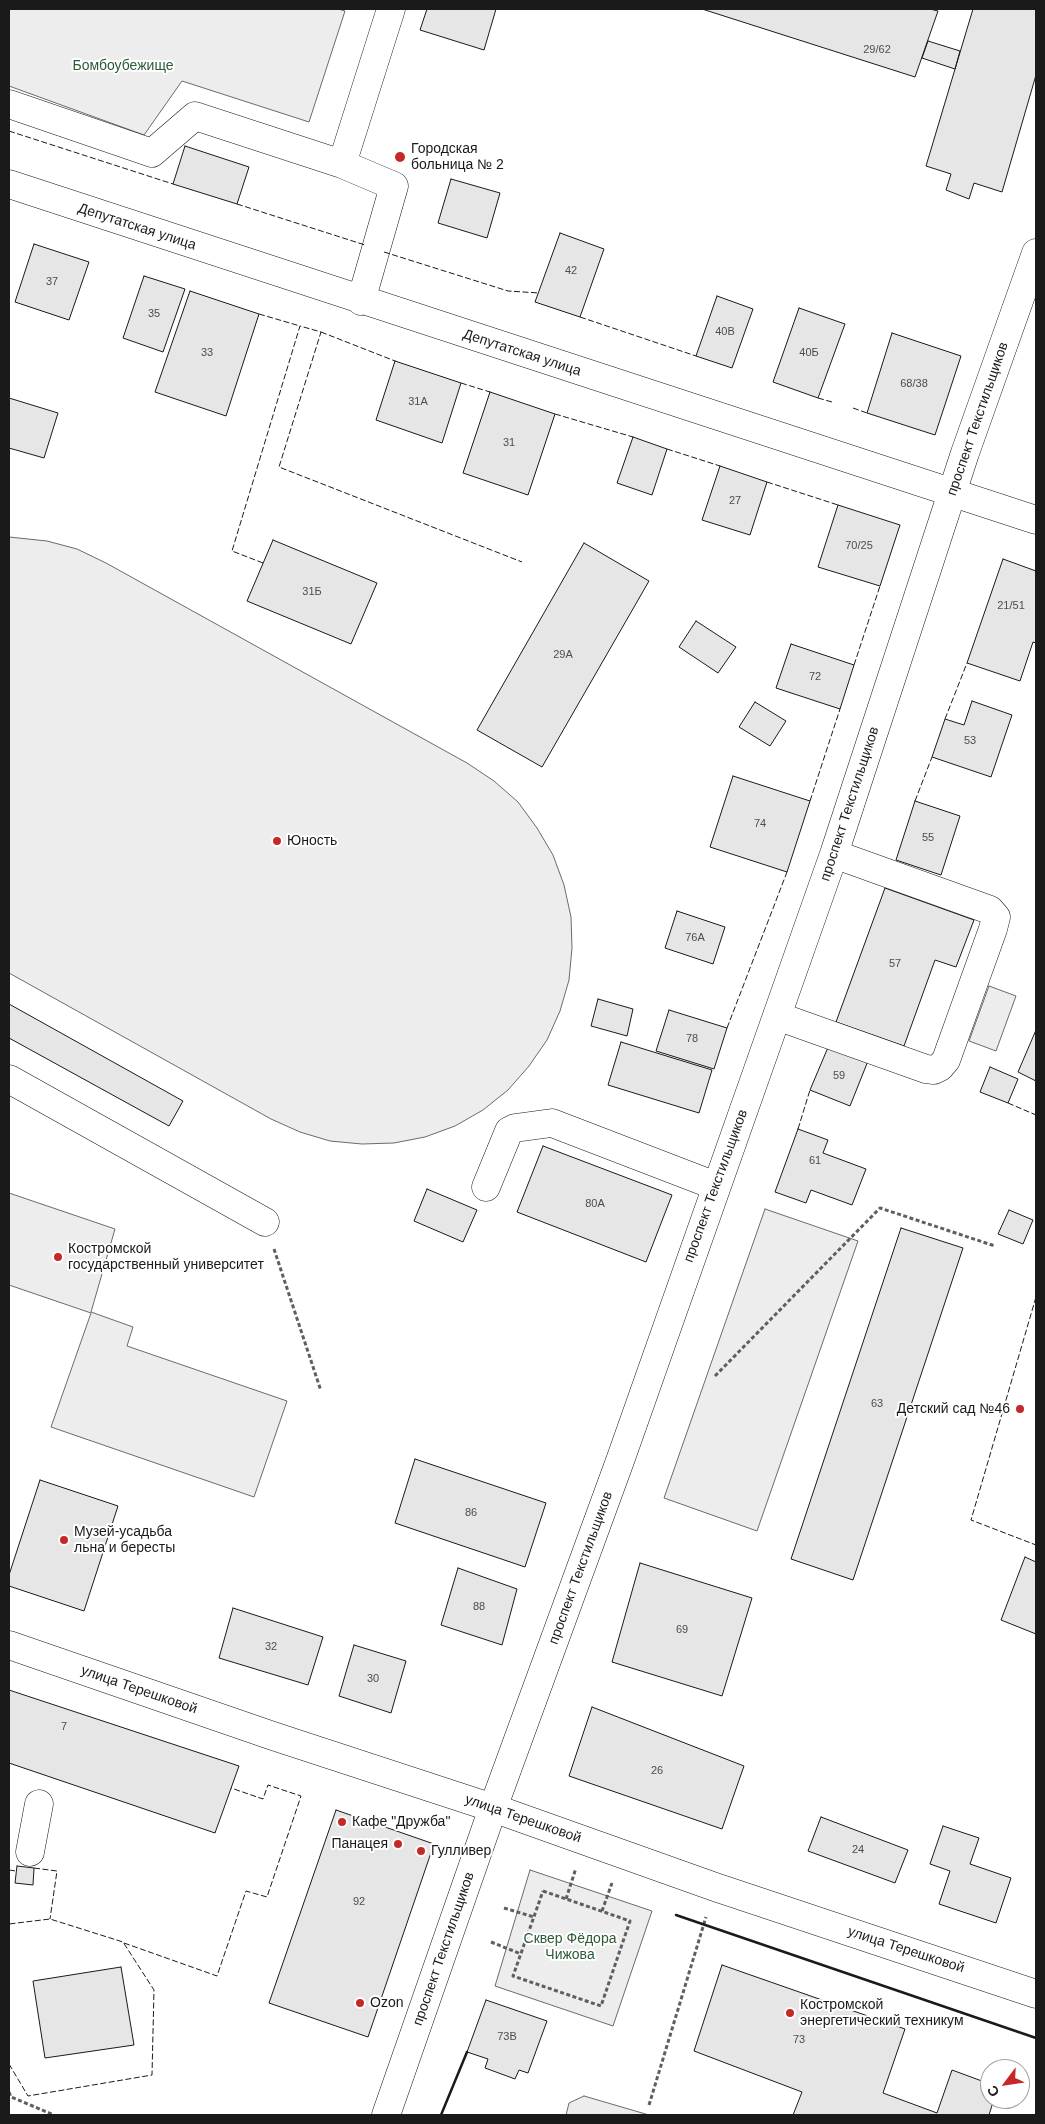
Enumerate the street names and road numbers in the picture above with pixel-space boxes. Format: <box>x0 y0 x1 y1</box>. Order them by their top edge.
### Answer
street label: Депутатская улица <box>76 200 198 254</box>
street label: Депутатская улица <box>461 326 583 380</box>
street label: проспект Текстильщиков <box>944 340 1012 498</box>
street label: проспект Текстильщиков <box>817 725 883 883</box>
street label: проспект Текстильщиков <box>680 1107 752 1265</box>
street label: проспект Текстильщиков <box>545 1489 617 1647</box>
street label: улица Терешковой <box>79 1662 199 1718</box>
street label: улица Терешковой <box>463 1791 583 1847</box>
street label: проспект Текстильщиков <box>410 1870 478 2028</box>
street label: улица Терешковой <box>846 1923 966 1977</box>

